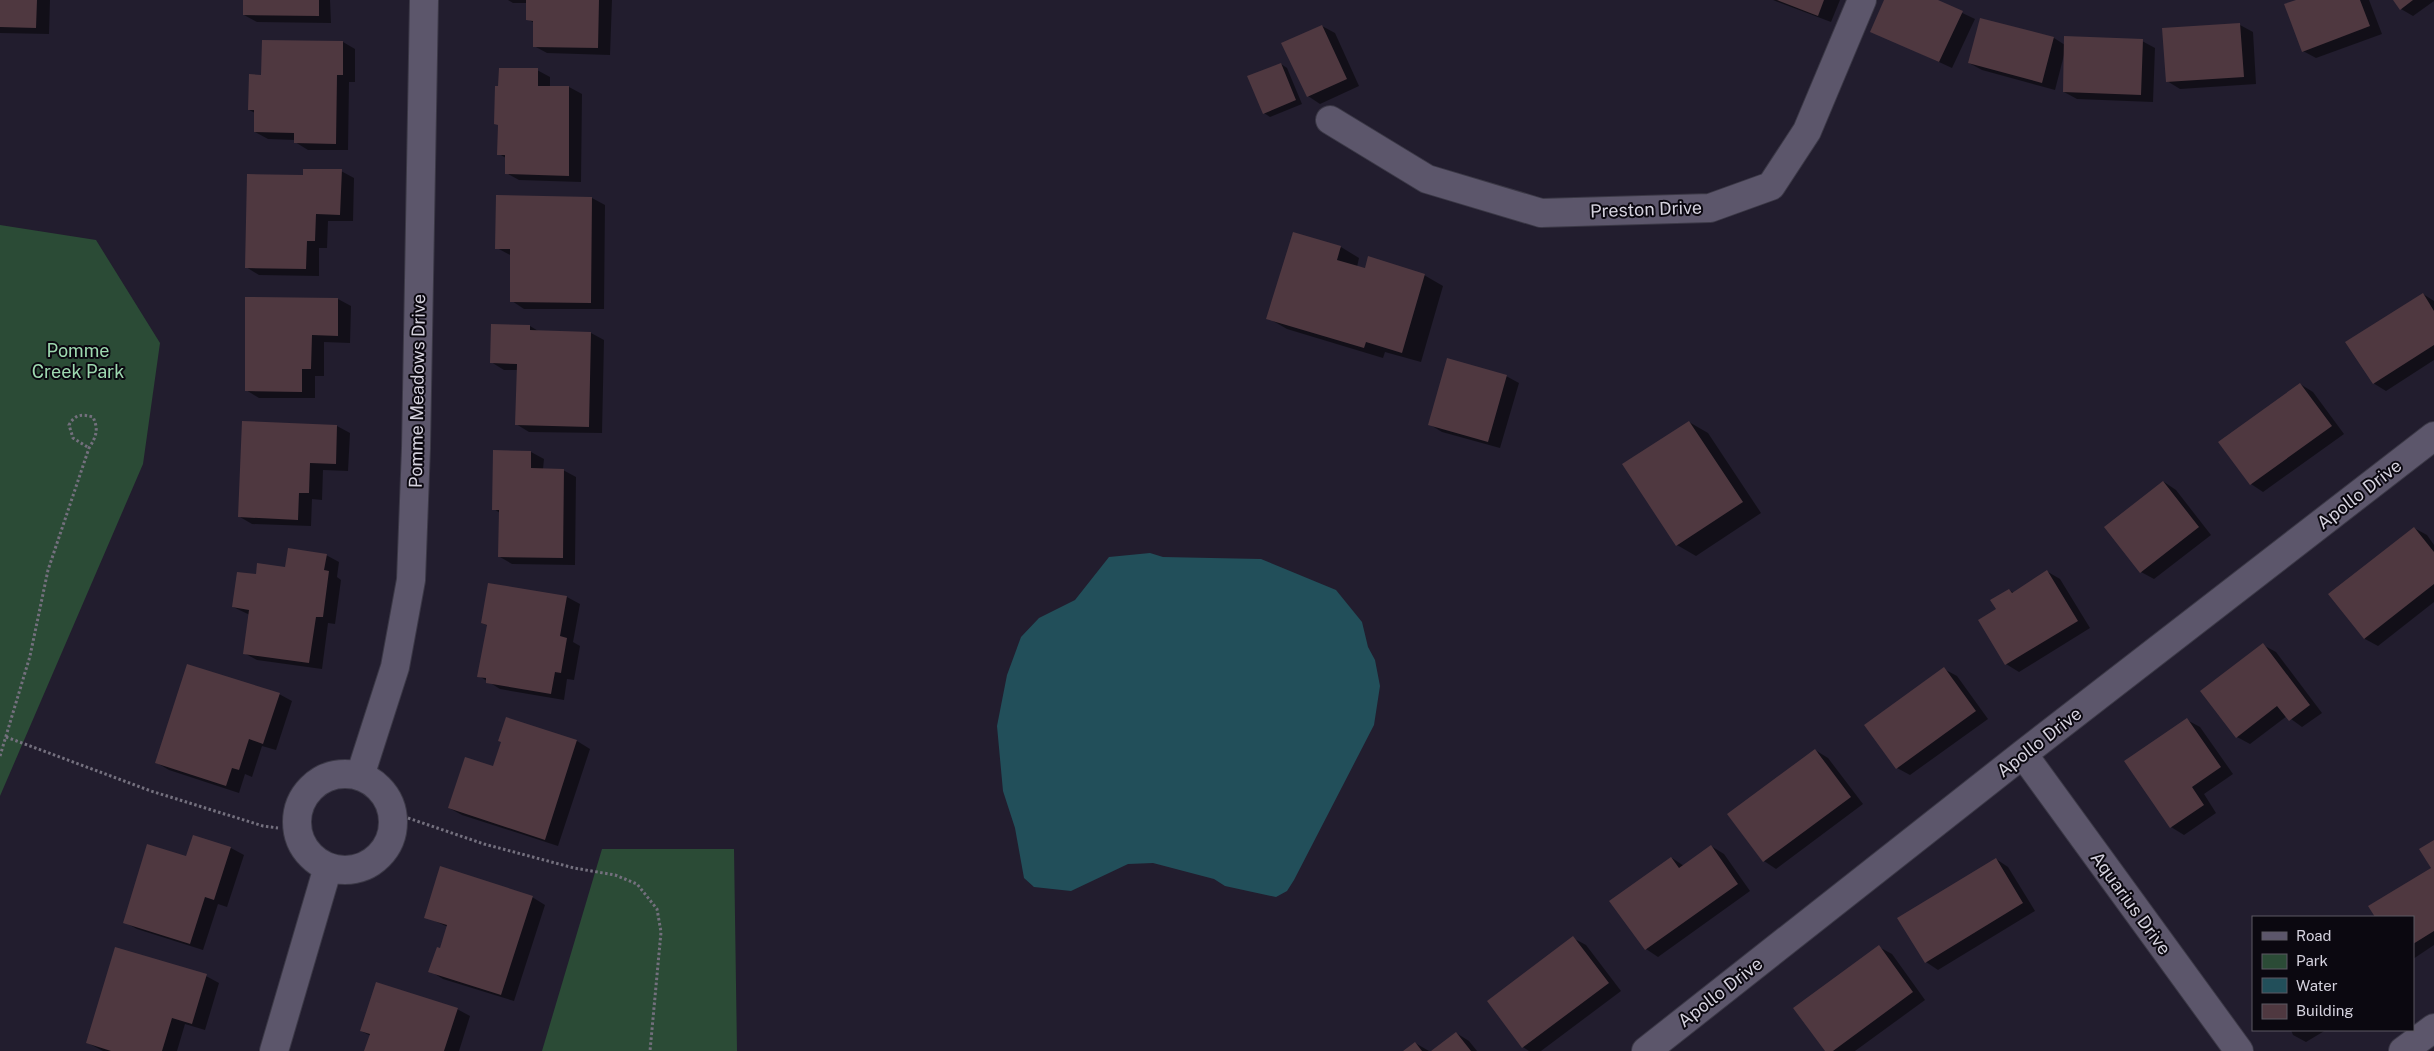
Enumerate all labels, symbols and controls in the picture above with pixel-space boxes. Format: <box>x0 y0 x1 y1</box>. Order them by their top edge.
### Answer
street label: Preston Drive <box>1590 197 1702 221</box>
street label: Pomme Meadows Drive <box>405 294 429 488</box>
park label: Pomme Creek Park <box>32 340 124 382</box>
street label: Apollo Drive <box>2313 455 2405 533</box>
street label: Apollo Drive <box>1993 703 2085 781</box>
street label: Aquarius Drive <box>2087 847 2175 959</box>
legend <box>2252 916 2414 1031</box>
text: Road <box>2296 927 2332 944</box>
text: Park <box>2296 952 2328 969</box>
street label: Apollo Drive <box>1674 953 1766 1031</box>
text: Water <box>2296 977 2338 994</box>
text: Building <box>2296 1002 2354 1019</box>

